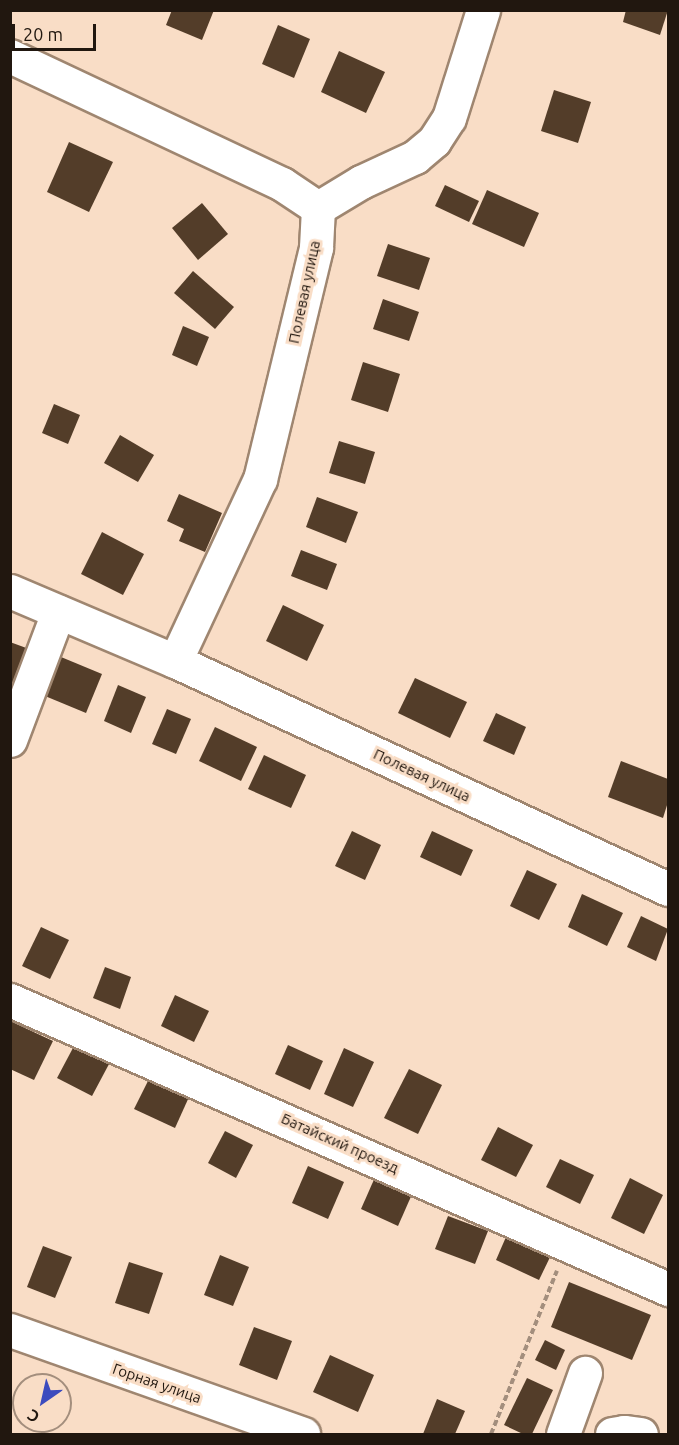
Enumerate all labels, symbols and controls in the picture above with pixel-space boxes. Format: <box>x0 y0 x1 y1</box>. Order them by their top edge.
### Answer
scale bar <box>15 12 99 50</box>
text: 20 m <box>23 24 63 44</box>
street label: Полевая улица <box>284 239 324 345</box>
street label: Полевая улица <box>371 745 473 805</box>
street label: Батайский проезд <box>279 1109 401 1177</box>
street label: Горная улица <box>110 1359 204 1407</box>
north arrow <box>12 1373 72 1433</box>
text: С <box>24 1406 42 1427</box>

